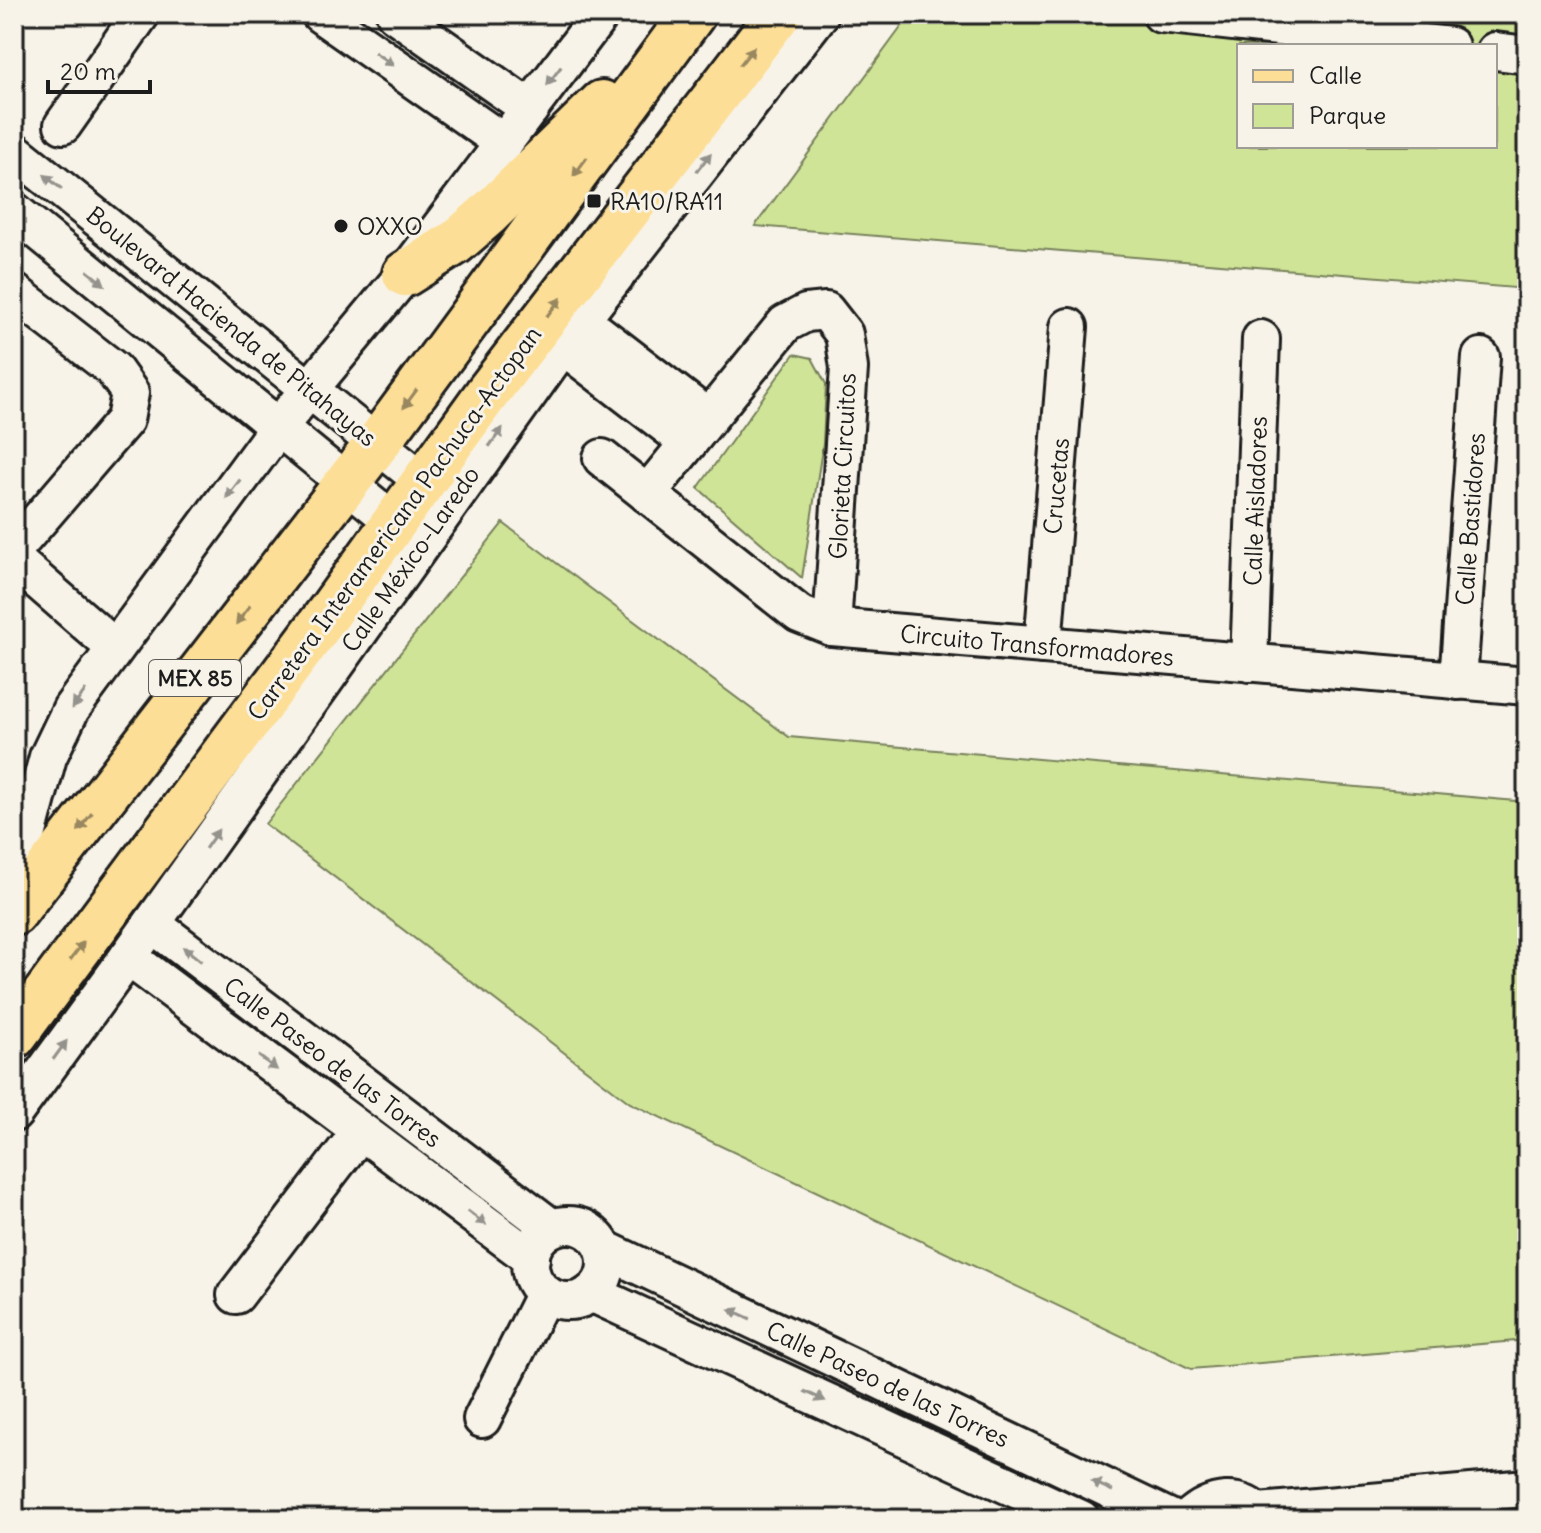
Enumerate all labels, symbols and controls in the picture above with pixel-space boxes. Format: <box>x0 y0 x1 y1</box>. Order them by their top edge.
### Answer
scale bar <box>48 44 150 94</box>
legend <box>1237 44 1497 148</box>
one-way arrow <box>738 46 754 66</box>
one-way arrow <box>373 51 394 66</box>
text: 20 m <box>60 56 116 86</box>
text: Calle <box>1309 60 1362 90</box>
one-way arrow <box>547 66 563 86</box>
text: Parque <box>1309 100 1386 130</box>
one-way arrow <box>695 152 711 172</box>
one-way arrow <box>572 156 588 178</box>
one-way arrow <box>43 174 63 191</box>
place label: RA10/RA11 <box>610 186 723 216</box>
marker: RA10/RA11 <box>585 192 603 210</box>
street label: Boulevard Hacienda de Pitahayas <box>81 200 383 452</box>
place label: OXXO <box>357 211 423 241</box>
marker: OXXO <box>332 217 350 235</box>
one-way arrow <box>86 269 106 286</box>
one-way arrow <box>546 297 562 317</box>
street label: Carretera Interamericana Pachuca-Actopan <box>241 320 547 726</box>
street label: Glorieta Circuitos <box>822 372 862 560</box>
one-way arrow <box>402 389 418 410</box>
street label: Calle Aisladores <box>1237 416 1273 586</box>
one-way arrow <box>488 426 504 447</box>
street label: Calle Bastidores <box>1449 432 1491 606</box>
street label: Crucetas <box>1037 436 1075 536</box>
street label: Calle México-Laredo <box>335 460 485 658</box>
one-way arrow <box>225 479 241 499</box>
one-way arrow <box>236 605 252 625</box>
street label: Circuito Transformadores <box>899 618 1175 672</box>
road number: MEX 85 <box>149 660 241 696</box>
one-way arrow <box>72 688 87 709</box>
one-way arrow <box>77 812 93 832</box>
one-way arrow <box>204 828 220 850</box>
one-way arrow <box>69 941 85 962</box>
one-way arrow <box>182 947 202 963</box>
street label: Calle Paseo de las Torres <box>218 970 448 1154</box>
one-way arrow <box>52 1039 68 1061</box>
one-way arrow <box>258 1055 279 1071</box>
one-way arrow <box>467 1210 487 1226</box>
one-way arrow <box>729 1307 752 1321</box>
street label: Calle Paseo de las Torres <box>762 1314 1014 1454</box>
one-way arrow <box>803 1389 826 1403</box>
one-way arrow <box>1090 1479 1113 1493</box>

